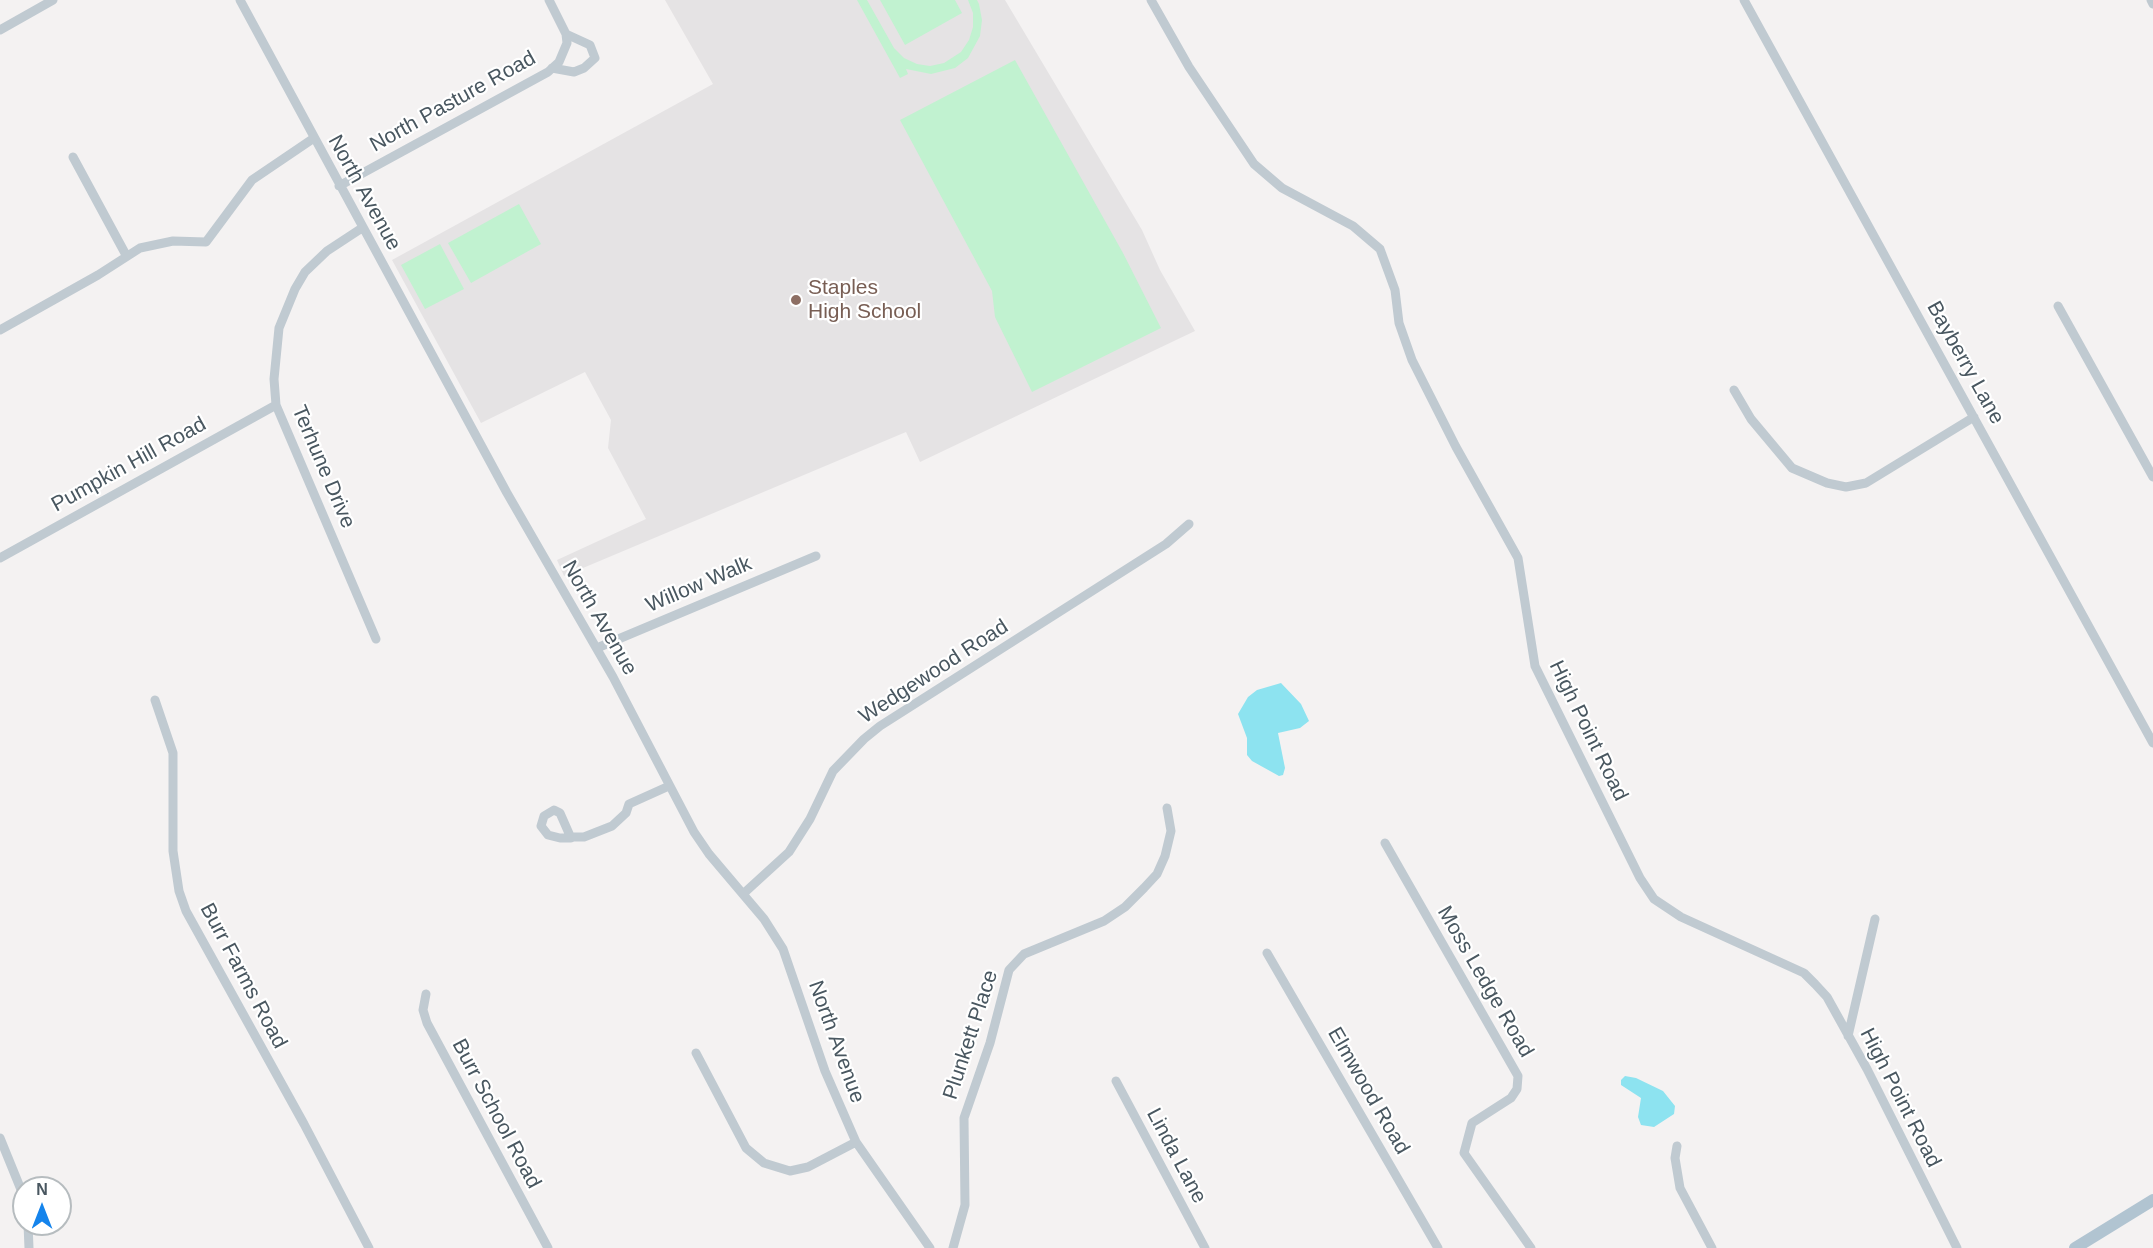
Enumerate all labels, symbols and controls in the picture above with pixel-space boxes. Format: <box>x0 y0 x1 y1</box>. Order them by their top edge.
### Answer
street label: North Pasture Road <box>366 46 540 158</box>
street label: North Avenue <box>322 131 406 255</box>
place label: Staples High School <box>808 275 921 325</box>
marker: Staples High School <box>789 293 803 307</box>
street label: Bayberry Lane <box>1921 297 2009 429</box>
street label: Terhune Drive <box>286 402 360 532</box>
street label: Pumpkin Hill Road <box>47 412 211 518</box>
street label: Willow Walk <box>642 551 756 619</box>
street label: North Avenue <box>556 556 642 680</box>
street label: Wedgewood Road <box>855 614 1013 730</box>
street label: High Point Road <box>1543 657 1633 805</box>
street label: Burr Farms Road <box>194 899 292 1053</box>
street label: Moss Ledge Road <box>1431 902 1539 1062</box>
street label: Plunkett Place <box>938 967 1004 1103</box>
street label: North Avenue <box>802 978 870 1106</box>
street label: Elmwood Road <box>1321 1023 1415 1159</box>
street label: High Point Road <box>1854 1024 1946 1172</box>
street label: Burr School Road <box>446 1035 546 1193</box>
street label: Linda Lane <box>1140 1104 1212 1208</box>
north arrow <box>12 1176 72 1236</box>
text: N <box>36 1181 48 1198</box>

